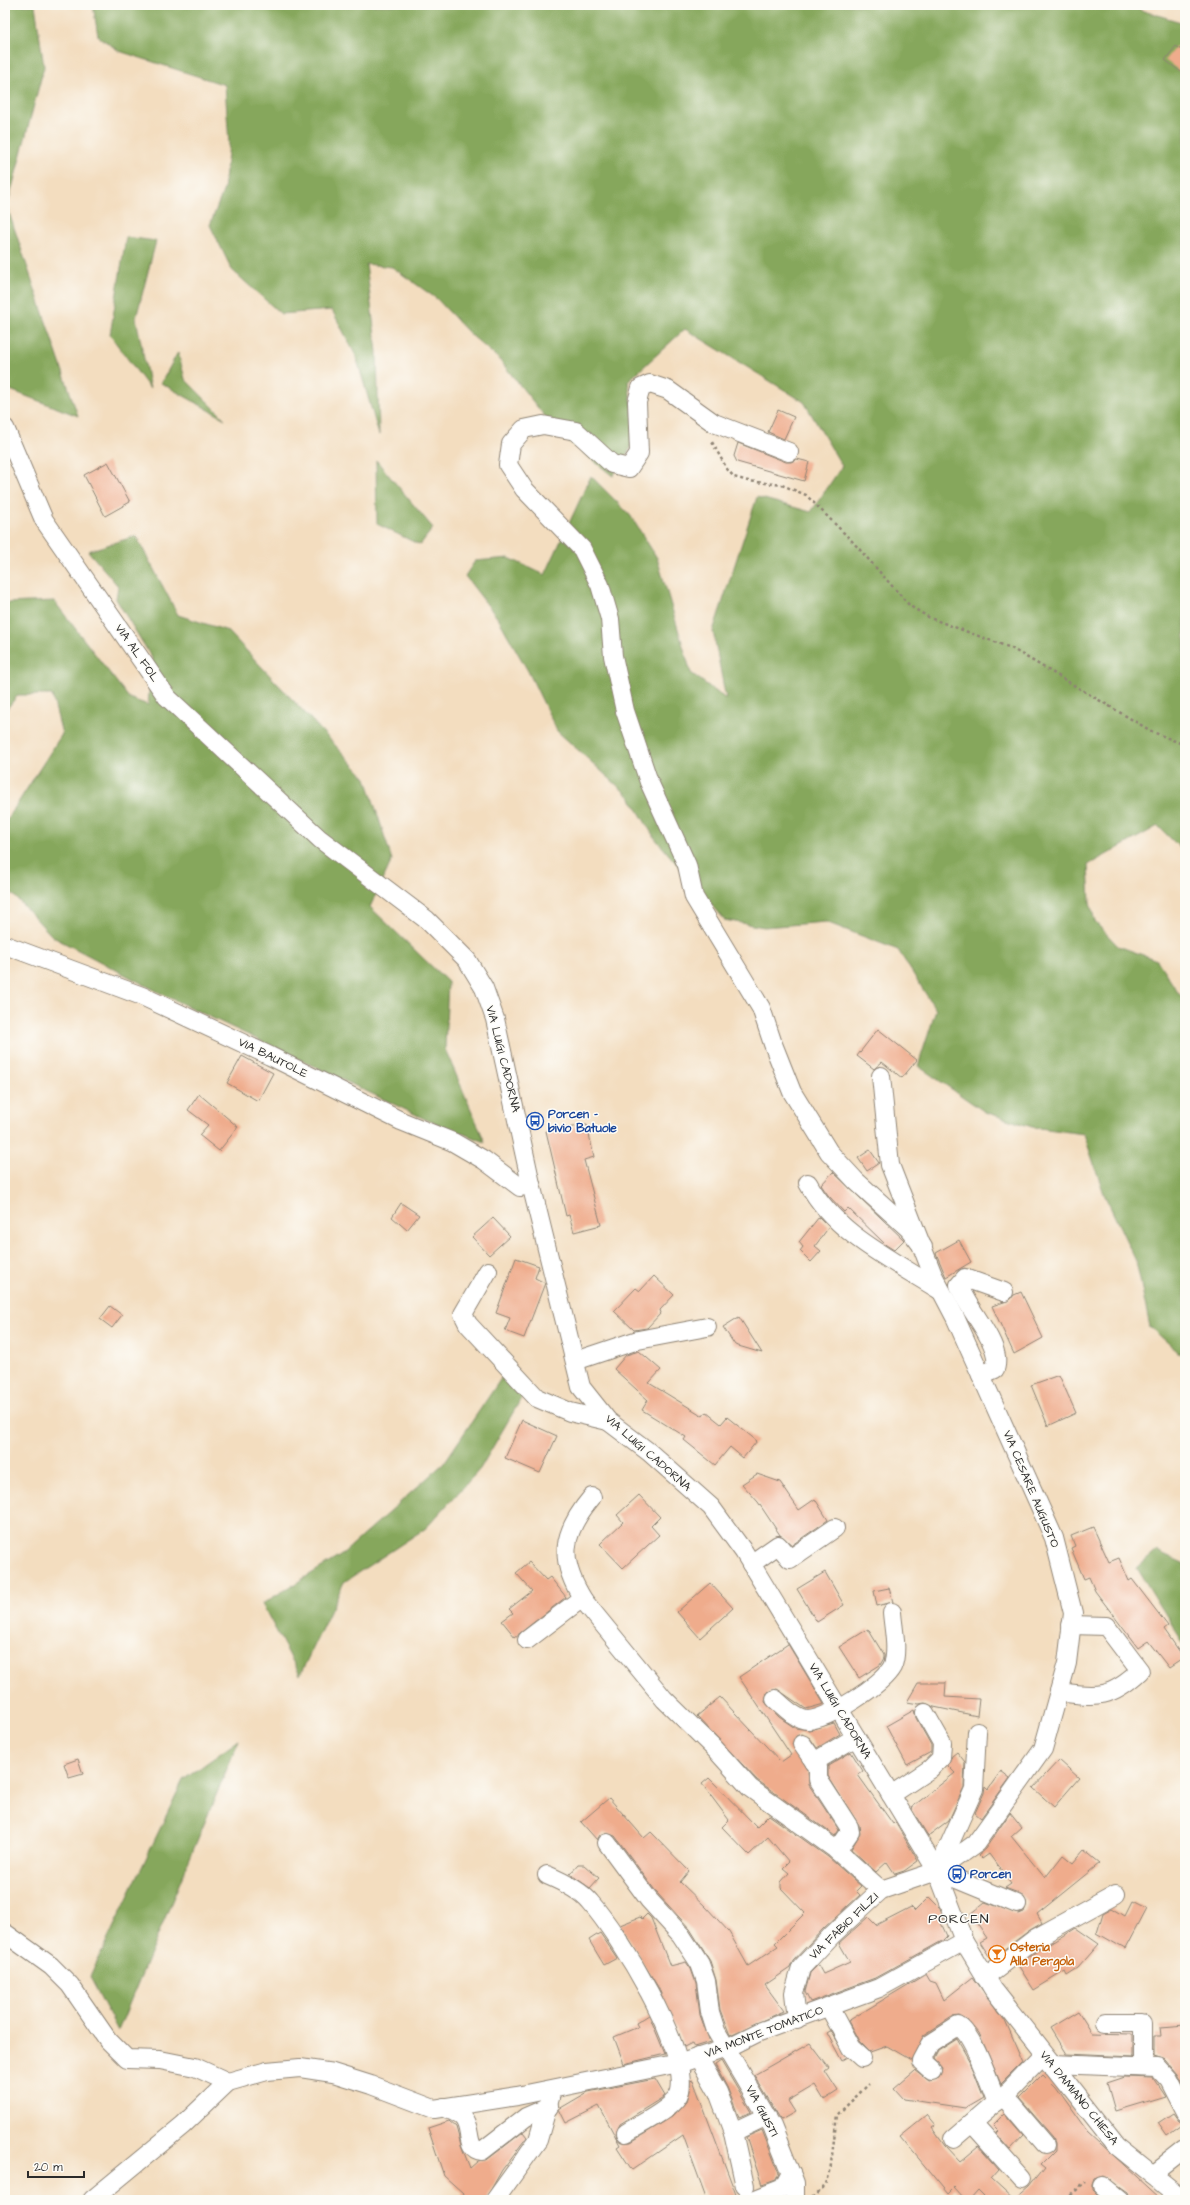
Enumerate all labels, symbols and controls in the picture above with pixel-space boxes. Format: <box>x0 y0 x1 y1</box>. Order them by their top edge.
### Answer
street label: VIA AL FOL <box>111 621 164 686</box>
street label: VIA LUIGI CADORNA <box>482 1004 525 1114</box>
street label: VIA BAUTOLE <box>235 1034 311 1082</box>
place label: Porcen - bivio Batuole <box>548 1106 617 1137</box>
bus stop icon: Porcen - bivio Batuole <box>525 1111 545 1131</box>
street label: VIA LUIGI CADORNA <box>601 1411 695 1496</box>
street label: VIA CESARE AUGUSTO <box>999 1428 1063 1550</box>
street label: VIA LUIGI CADORNA <box>805 1660 876 1763</box>
bus stop icon: Porcen <box>947 1864 967 1884</box>
place label: Porcen <box>970 1866 1011 1883</box>
street label: VIA FABIO FILZI <box>805 1888 883 1964</box>
district label: PORCEN <box>928 1909 990 1929</box>
place label: Osteria Alla Pergola <box>1010 1939 1075 1972</box>
bar icon: Osteria Alla Pergola <box>987 1944 1007 1964</box>
street label: VIA MONTE TOMATICO <box>702 2002 826 2062</box>
street label: VIA DAMIANO CHIESA <box>1036 2047 1123 2149</box>
street label: VIA GIUSTI <box>741 2082 783 2140</box>
scale bar <box>28 2153 84 2179</box>
text: 20 m <box>34 2159 63 2176</box>

